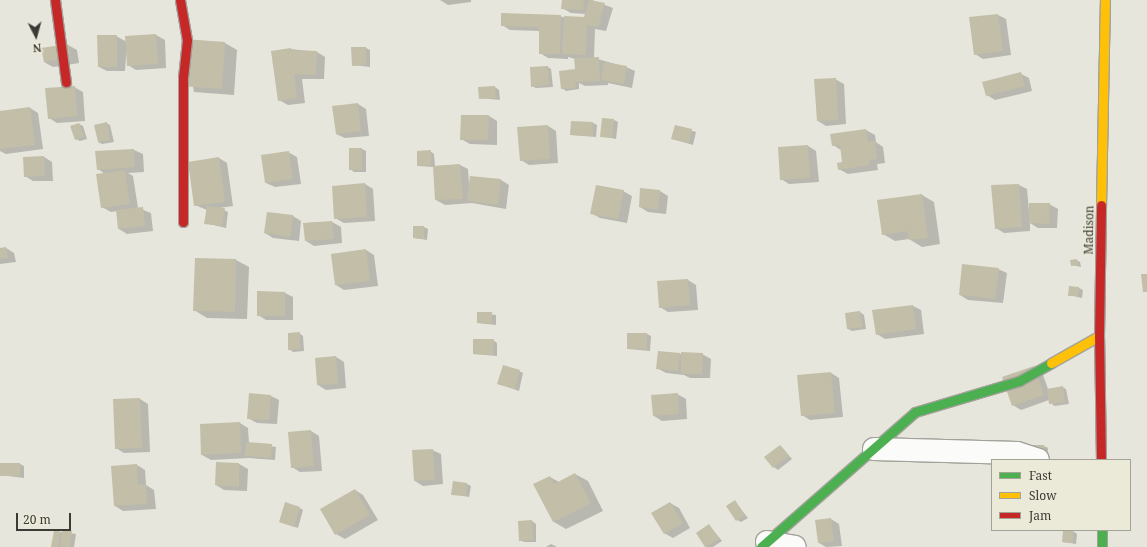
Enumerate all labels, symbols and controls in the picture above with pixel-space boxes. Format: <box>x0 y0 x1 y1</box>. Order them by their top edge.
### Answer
north arrow <box>16 16 56 56</box>
text: N <box>32 41 42 56</box>
street label: Madison <box>1081 205 1097 255</box>
legend <box>991 459 1131 531</box>
text: Fast <box>1029 467 1052 484</box>
text: Slow <box>1029 487 1057 504</box>
scale bar <box>18 505 73 531</box>
text: Jam <box>1029 507 1051 524</box>
text: 20 m <box>23 511 51 528</box>

